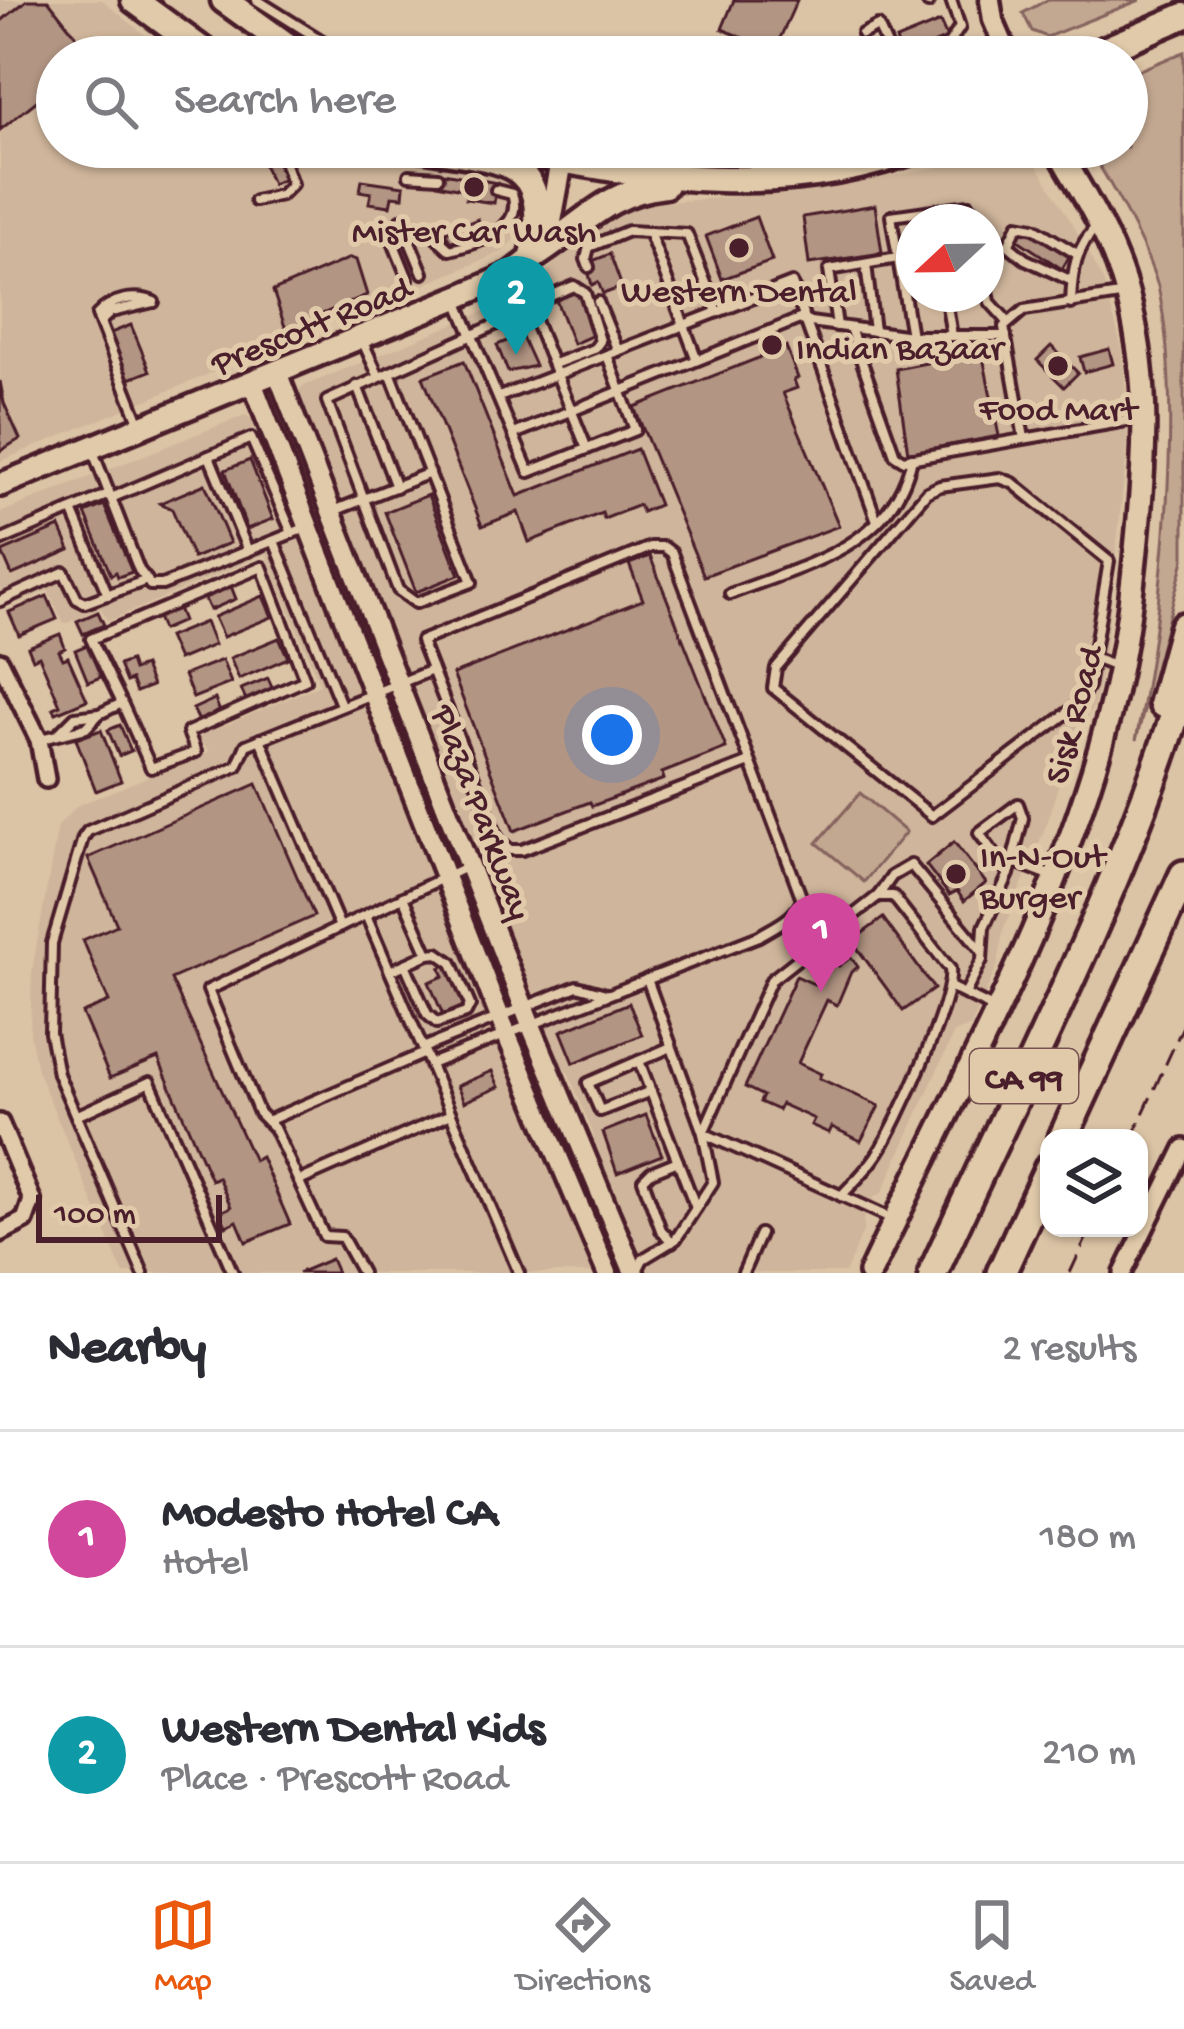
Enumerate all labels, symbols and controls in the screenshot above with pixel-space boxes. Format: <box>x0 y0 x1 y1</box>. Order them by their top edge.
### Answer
search box <box>36 36 1148 168</box>
icon: search <box>78 69 144 135</box>
text: Search here <box>174 76 396 129</box>
marker: Mister Car Wash <box>461 174 487 200</box>
north arrow <box>896 204 1004 312</box>
place label: Mister Car Wash <box>352 213 596 256</box>
marker: Western Dental <box>726 235 752 261</box>
pin: 2 <box>477 256 555 355</box>
street label: Prescott Road <box>205 268 421 389</box>
place label: Western Dental <box>621 273 857 316</box>
place label: Indian Bazaar <box>796 330 1007 373</box>
marker: Indian Bazaar <box>759 332 785 358</box>
marker: Food Mart <box>1045 353 1071 379</box>
place label: Food Mart <box>978 391 1140 434</box>
street label: Sisk Road <box>1038 639 1117 789</box>
street label: Plaza Parkway <box>418 699 540 927</box>
your location <box>582 705 642 765</box>
place label: In-N-Out Burger <box>979 838 1108 922</box>
marker: In-N-Out Burger <box>943 861 969 887</box>
pin: 1 <box>782 893 860 992</box>
road number: CA 99 <box>970 1049 1078 1103</box>
map controls <box>1040 1129 1148 1237</box>
button: layers <box>1040 1129 1148 1237</box>
scale bar <box>36 1189 222 1242</box>
text: 100 m <box>54 1197 136 1235</box>
text: Nearby <box>48 1321 206 1381</box>
text: 2 results <box>1002 1328 1136 1374</box>
text: Modesto Hotel CA <box>162 1489 497 1542</box>
text: 1 <box>79 1516 95 1562</box>
text: 180 m <box>1040 1516 1136 1562</box>
text: Hotel <box>162 1542 249 1588</box>
text: Western Dental Kids <box>162 1705 545 1758</box>
text: 2 <box>77 1732 97 1778</box>
text: 210 m <box>1042 1732 1136 1778</box>
text: Place · Prescott Road <box>162 1758 507 1804</box>
tab: Map <box>150 1892 216 2002</box>
tab: Directions <box>516 1892 650 2002</box>
tab: Saved <box>950 1892 1034 2002</box>

